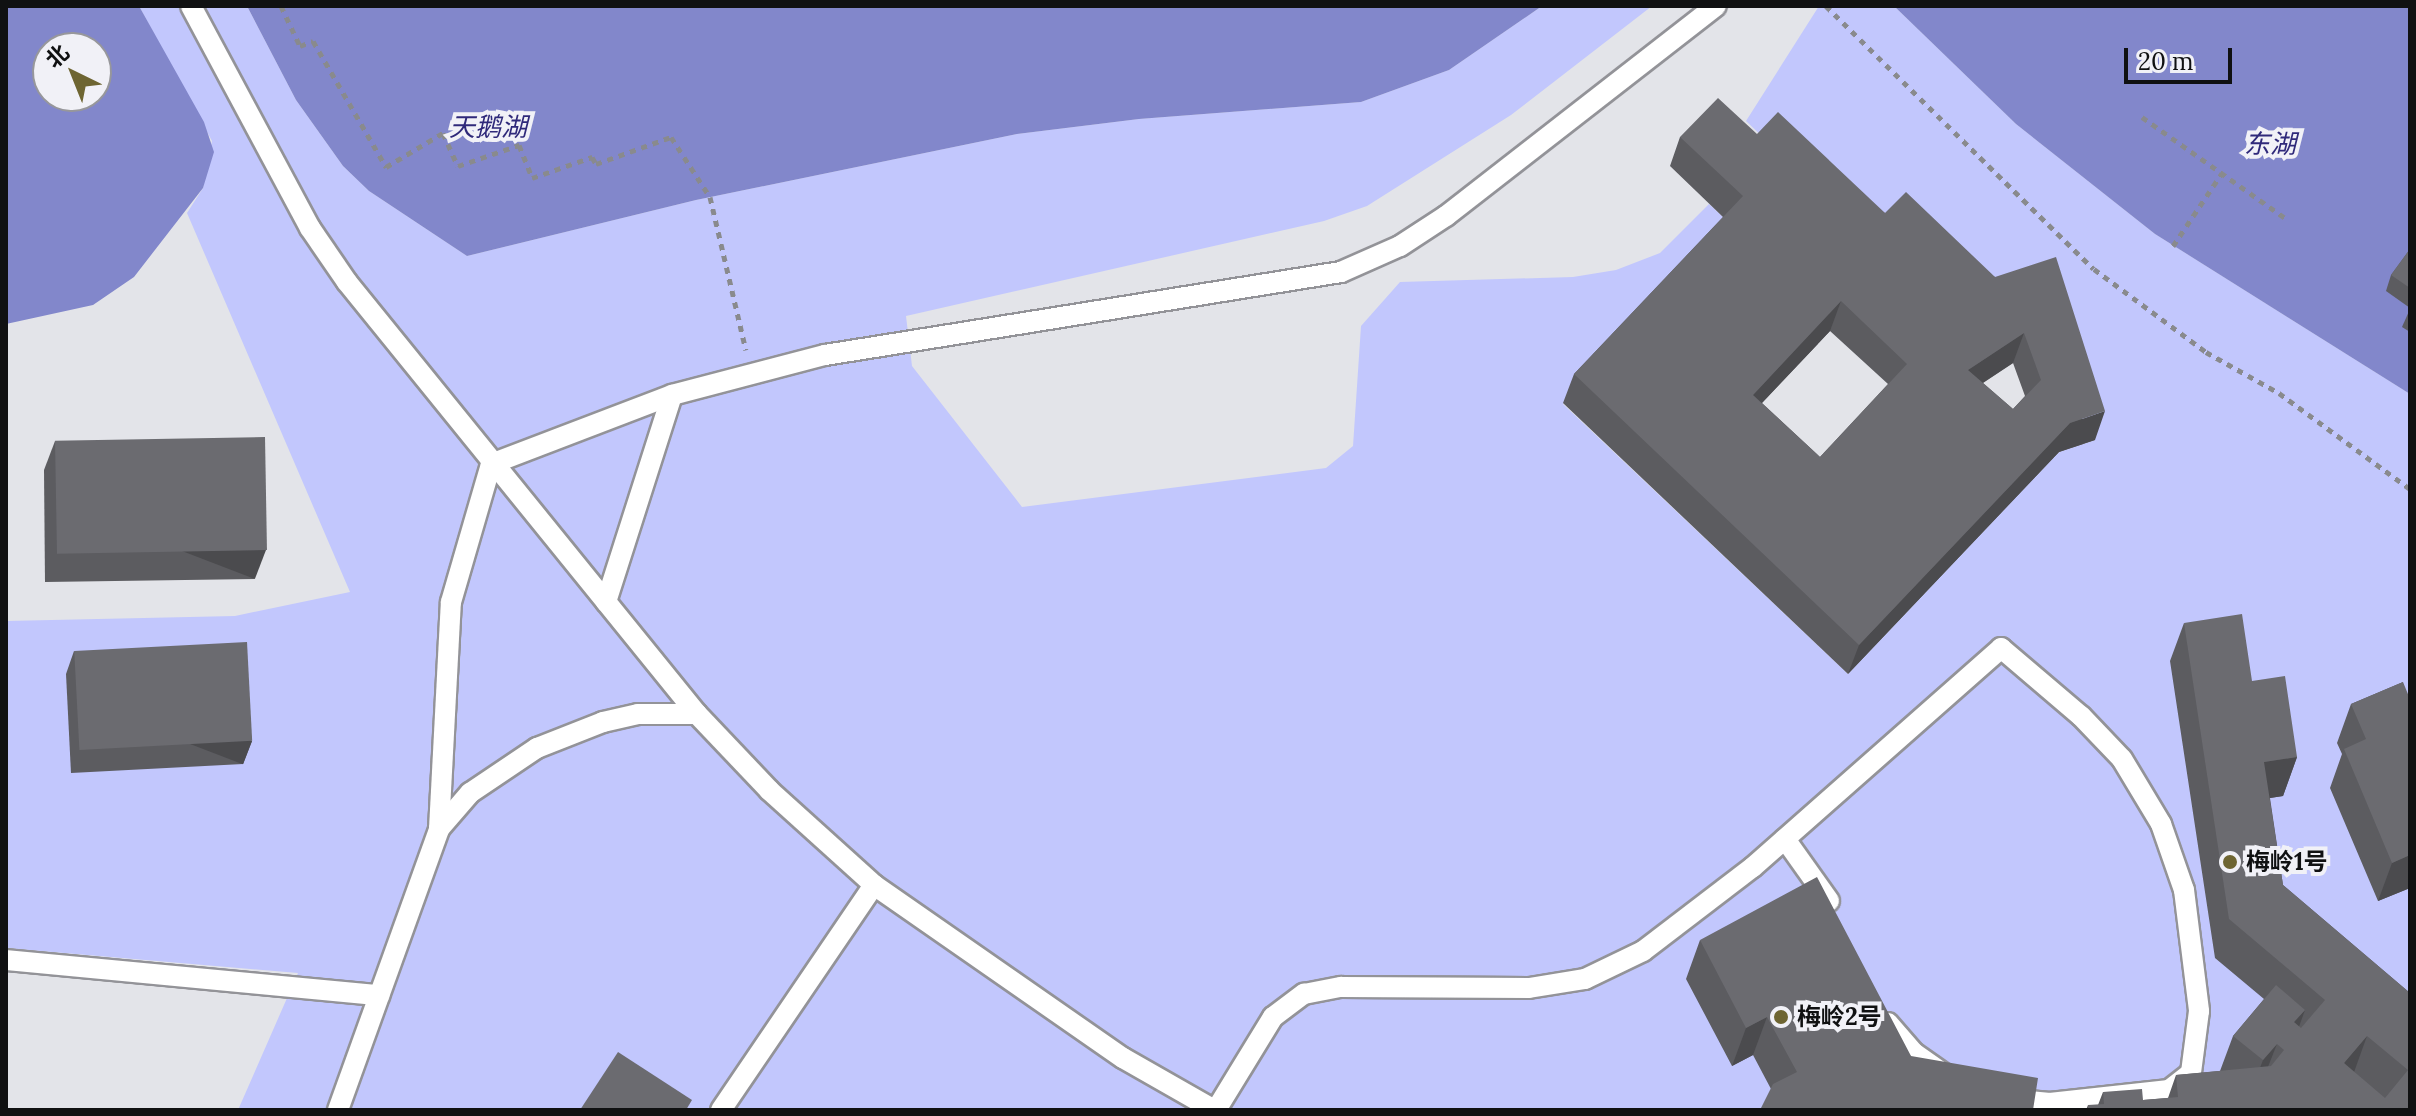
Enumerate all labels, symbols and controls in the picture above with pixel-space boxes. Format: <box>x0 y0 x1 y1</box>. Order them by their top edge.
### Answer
north arrow <box>32 32 112 112</box>
scale bar <box>2128 32 2236 82</box>
text: 北 <box>39 38 75 74</box>
text: 20 m <box>2138 46 2194 77</box>
water label: 天鹅湖 <box>449 111 527 143</box>
water label: 东湖 <box>2244 128 2296 160</box>
place label: 梅岭1号 <box>2246 848 2328 876</box>
marker: 梅岭1号 <box>2221 853 2239 871</box>
place label: 梅岭2号 <box>1797 1003 1882 1031</box>
marker: 梅岭2号 <box>1772 1008 1790 1026</box>

